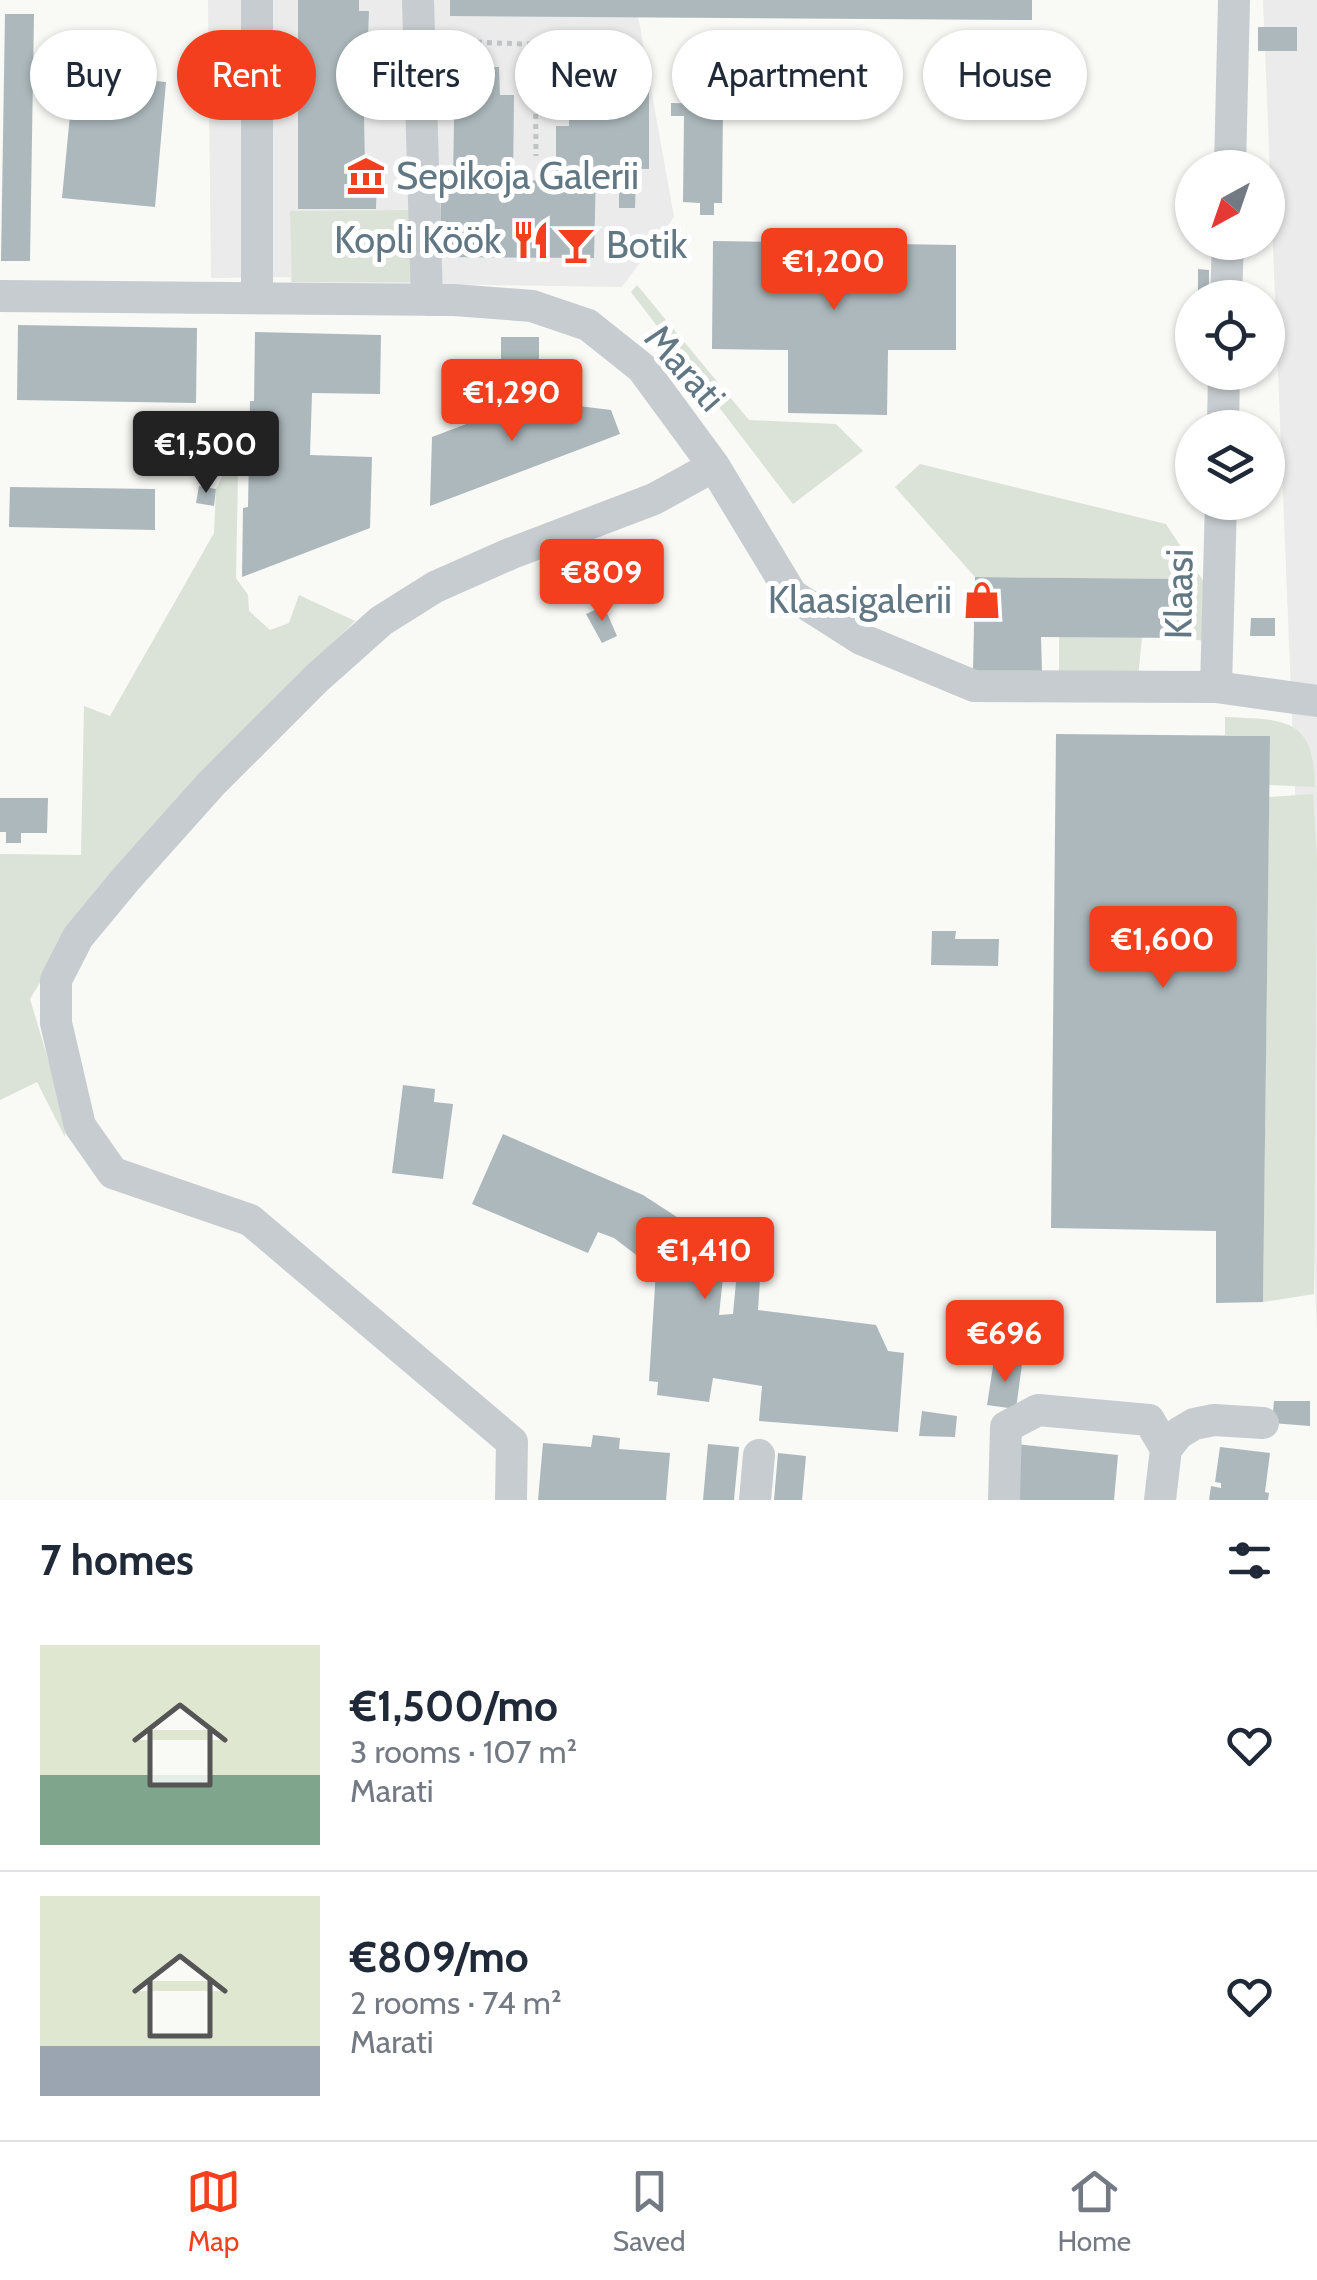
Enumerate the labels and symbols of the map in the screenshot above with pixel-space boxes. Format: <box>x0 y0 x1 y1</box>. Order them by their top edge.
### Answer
north arrow <box>1175 150 1285 260</box>
place label: Sepikoja Galerii <box>396 152 639 199</box>
museum icon: Sepikoja Galerii <box>345 155 387 197</box>
place label: Kopli Köök <box>334 216 501 263</box>
restaurant icon: Kopli Köök <box>510 219 552 261</box>
place label: Botik <box>606 221 687 268</box>
bar icon: Botik <box>555 224 597 266</box>
pin: €1,200 <box>753 228 915 313</box>
street label: Marati <box>635 315 736 421</box>
pin: €1,290 <box>431 359 593 444</box>
pin: €1,500 <box>125 411 287 496</box>
pin: €809 <box>543 539 661 624</box>
street label: Klaasi <box>1154 548 1203 640</box>
place label: Klaasigalerii <box>768 576 952 623</box>
shop icon: Klaasigalerii <box>961 579 1003 621</box>
pin: €1,600 <box>1082 906 1244 991</box>
pin: €1,410 <box>624 1217 786 1302</box>
pin: €696 <box>946 1300 1064 1385</box>

